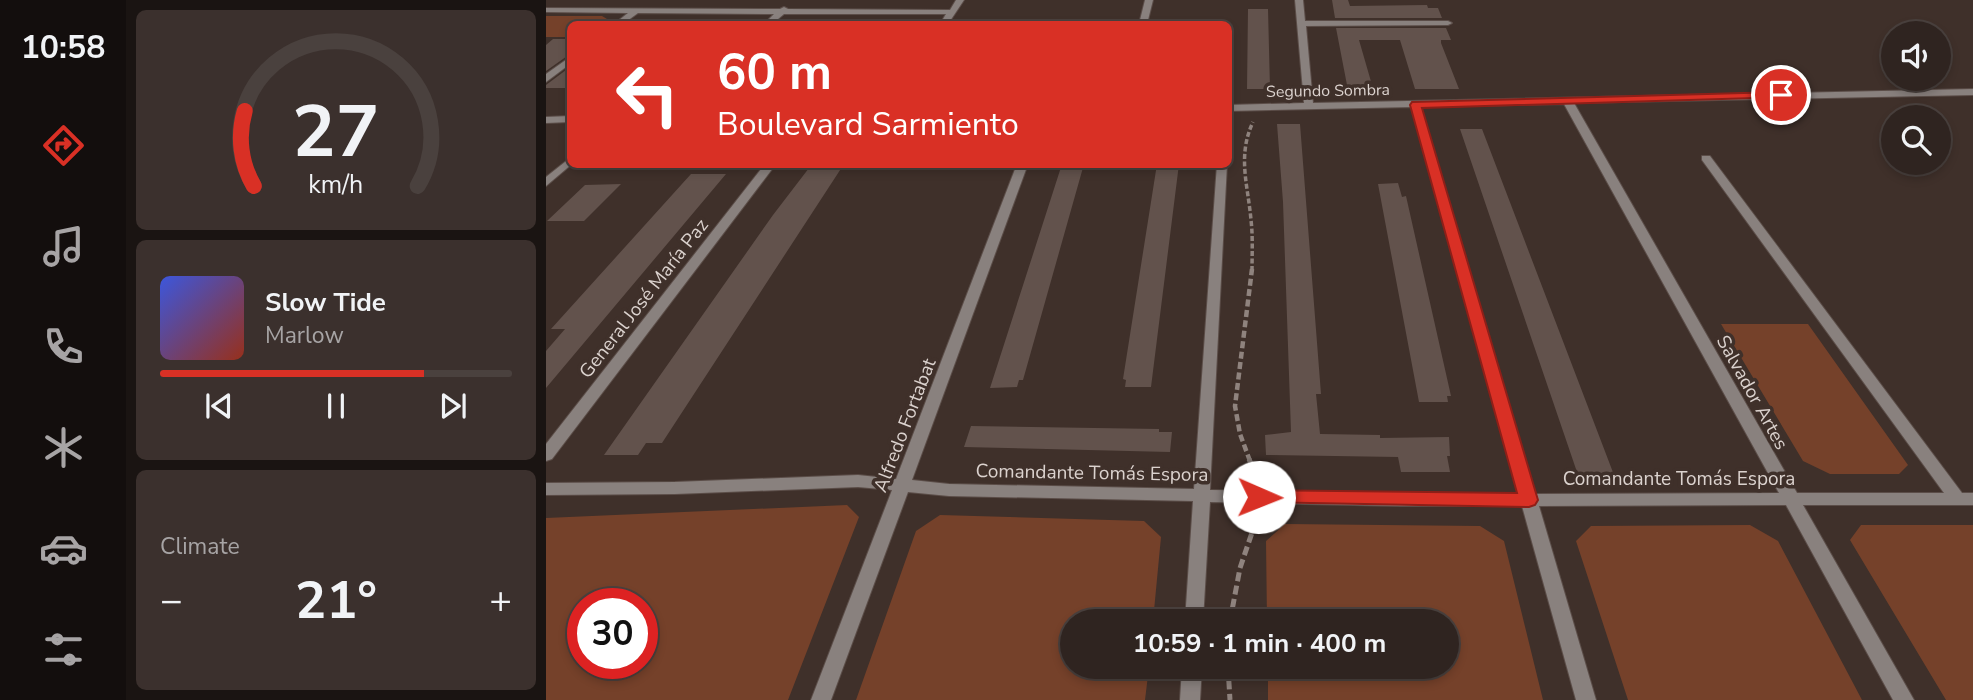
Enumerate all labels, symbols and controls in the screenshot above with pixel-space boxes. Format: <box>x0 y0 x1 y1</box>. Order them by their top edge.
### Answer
map controls <box>1881 21 1951 175</box>
button: sound <box>1881 21 1951 91</box>
text: 10:58 <box>21 26 105 69</box>
text: 60 m <box>717 39 832 106</box>
icon: left <box>602 49 693 140</box>
pin <box>1751 65 1811 125</box>
icon: arrive <box>1762 76 1800 114</box>
street label: Segundo Sombra <box>1266 79 1390 103</box>
text: 27 <box>292 82 380 182</box>
text: Boulevard Sarmiento <box>717 103 1019 146</box>
button: search <box>1881 105 1951 175</box>
icon: directions <box>39 121 88 170</box>
text: km/h <box>308 168 364 202</box>
street label: General José María Paz <box>573 213 714 384</box>
icon: music <box>39 222 88 271</box>
text: Slow Tide <box>265 285 386 320</box>
text: Marlow <box>265 320 344 351</box>
icon: phone <box>39 322 88 371</box>
street label: Salvador Artes <box>1710 331 1794 454</box>
street label: Alfredo Fortabat <box>867 354 943 496</box>
icon: previous <box>200 387 238 425</box>
icon: pause <box>317 387 355 425</box>
icon: next <box>434 387 472 425</box>
icon: climate <box>39 423 88 472</box>
street label: Comandante Tomás Espora <box>975 458 1209 488</box>
position arrow <box>1222 460 1296 534</box>
street label: Comandante Tomás Espora <box>1563 466 1795 492</box>
icon: car <box>39 524 88 573</box>
text: Climate <box>160 531 240 562</box>
text: 21° <box>295 565 377 636</box>
text: − <box>160 575 183 626</box>
text: + <box>489 575 512 626</box>
speed limit sign: 30 <box>567 588 658 679</box>
icon: filters <box>39 625 88 674</box>
text: 10:59 · 1 min · 400 m <box>1133 626 1386 661</box>

